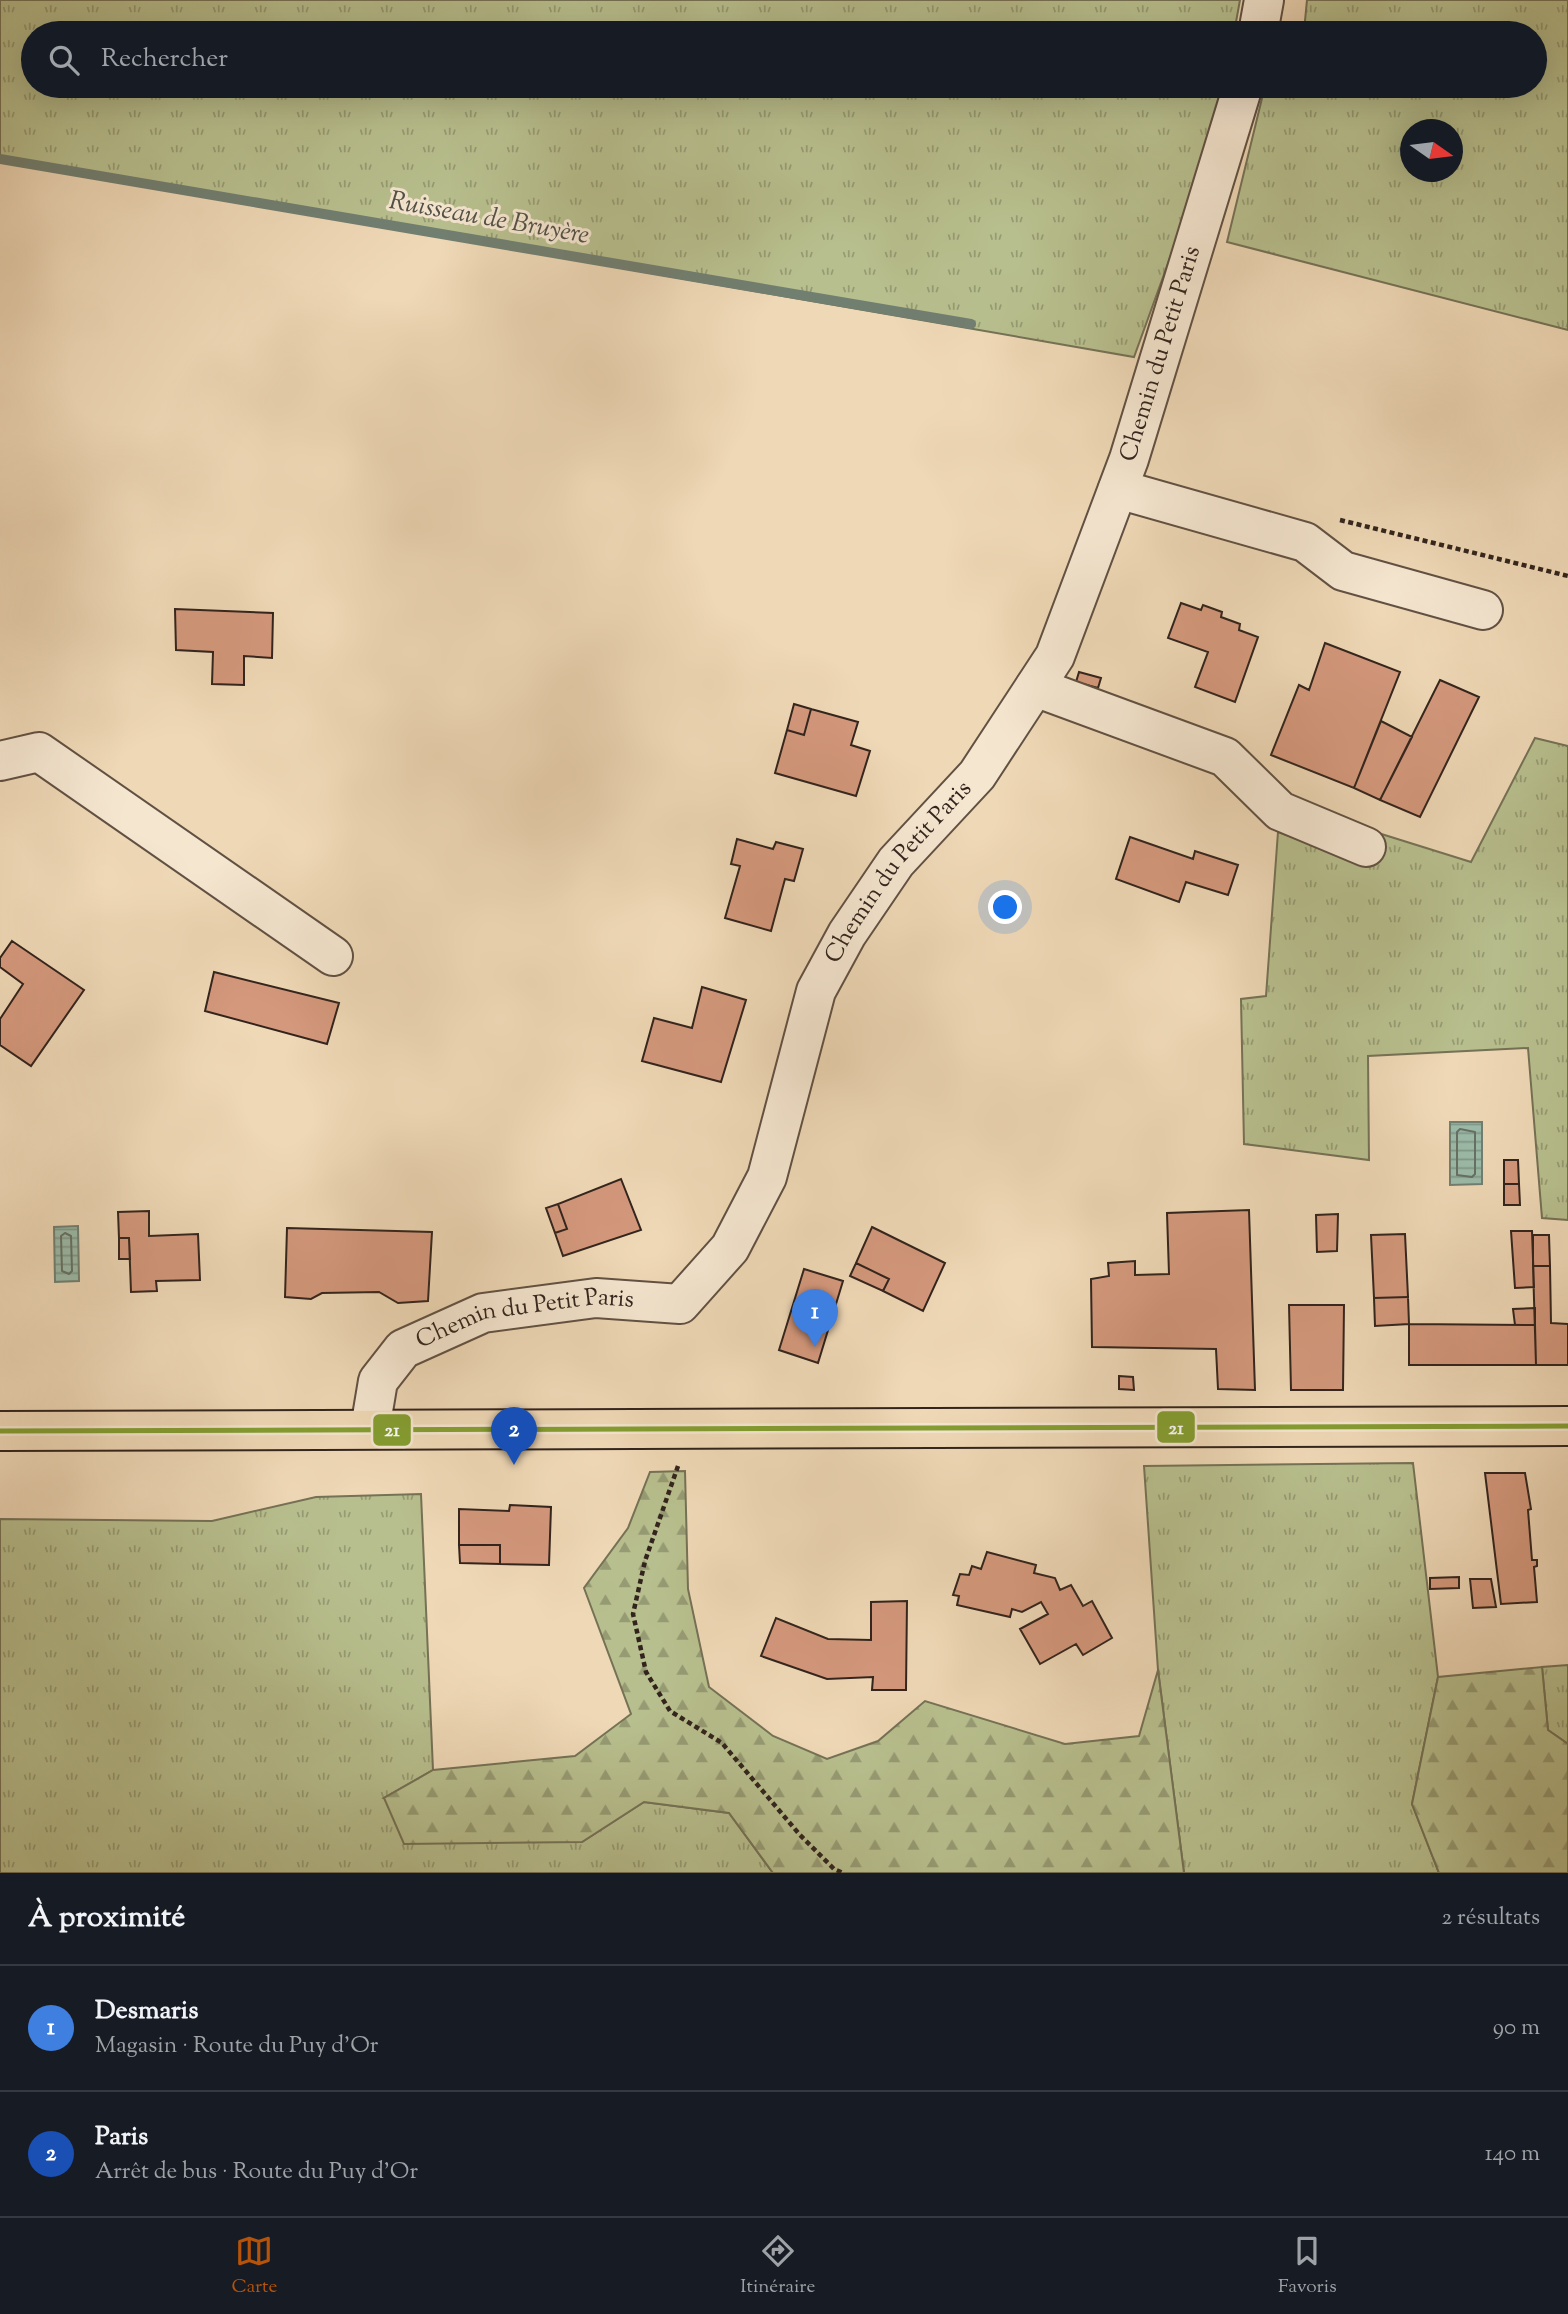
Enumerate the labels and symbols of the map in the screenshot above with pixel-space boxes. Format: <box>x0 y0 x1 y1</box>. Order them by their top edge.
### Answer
north arrow <box>1400 119 1463 182</box>
water label: Ruisseau de Bruyère <box>386 183 592 255</box>
street label: Chemin du Petit Paris <box>1112 242 1210 466</box>
street label: Chemin du Petit Paris <box>817 773 980 970</box>
your location <box>988 890 1022 924</box>
street label: Chemin du Petit Paris <box>410 1281 635 1358</box>
pin: 1 <box>792 1289 838 1347</box>
pin: 2 <box>491 1407 537 1465</box>
line badge: 21 <box>1156 1410 1196 1444</box>
line badge: 21 <box>372 1413 412 1447</box>
text: 21 <box>1168 1416 1184 1443</box>
text: 21 <box>384 1418 400 1445</box>

